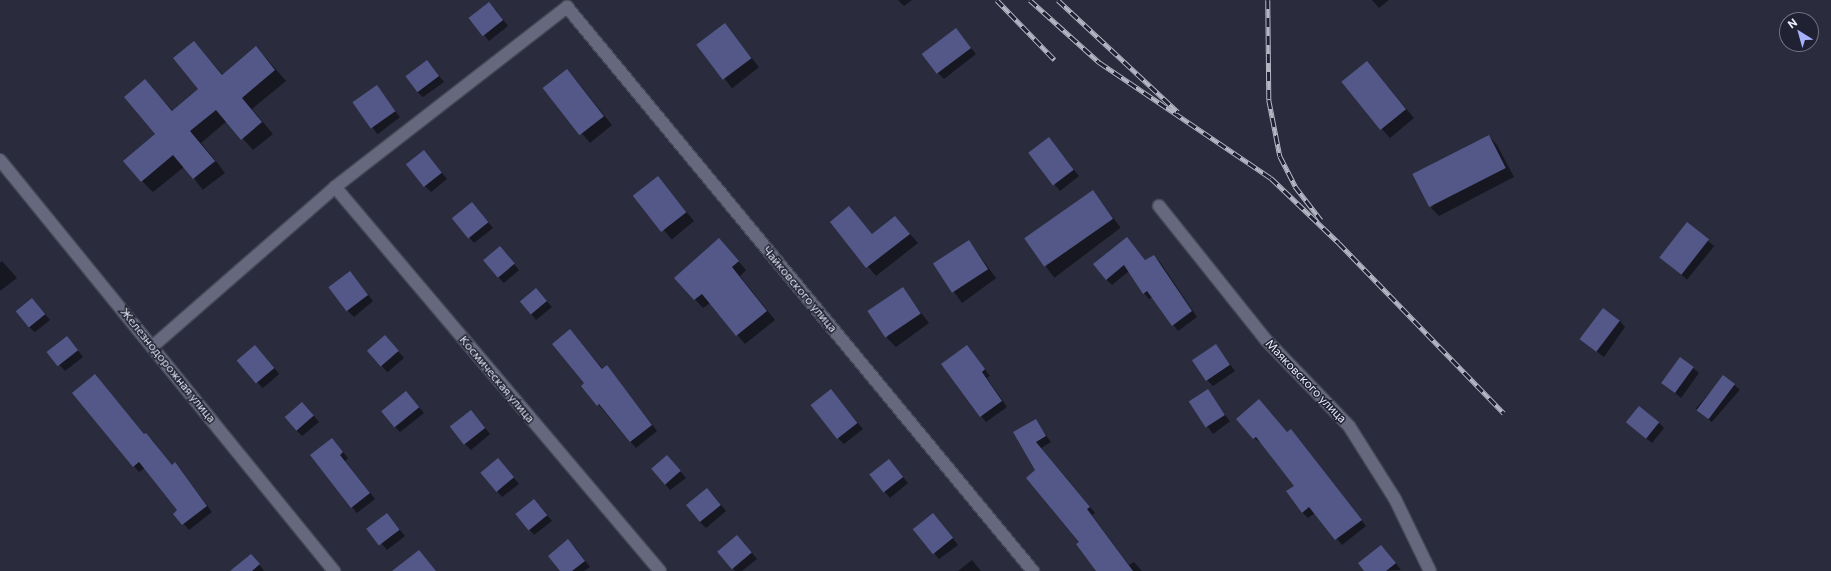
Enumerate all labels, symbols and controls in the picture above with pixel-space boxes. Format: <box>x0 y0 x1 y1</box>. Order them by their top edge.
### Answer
north arrow <box>1779 12 1819 52</box>
text: N <box>1785 15 1799 30</box>
street label: Чайковского улица <box>760 243 840 335</box>
street label: Железнодорожная улица <box>117 305 219 425</box>
street label: Космическая улица <box>456 333 538 425</box>
street label: Маяковского улица <box>1263 336 1349 426</box>

